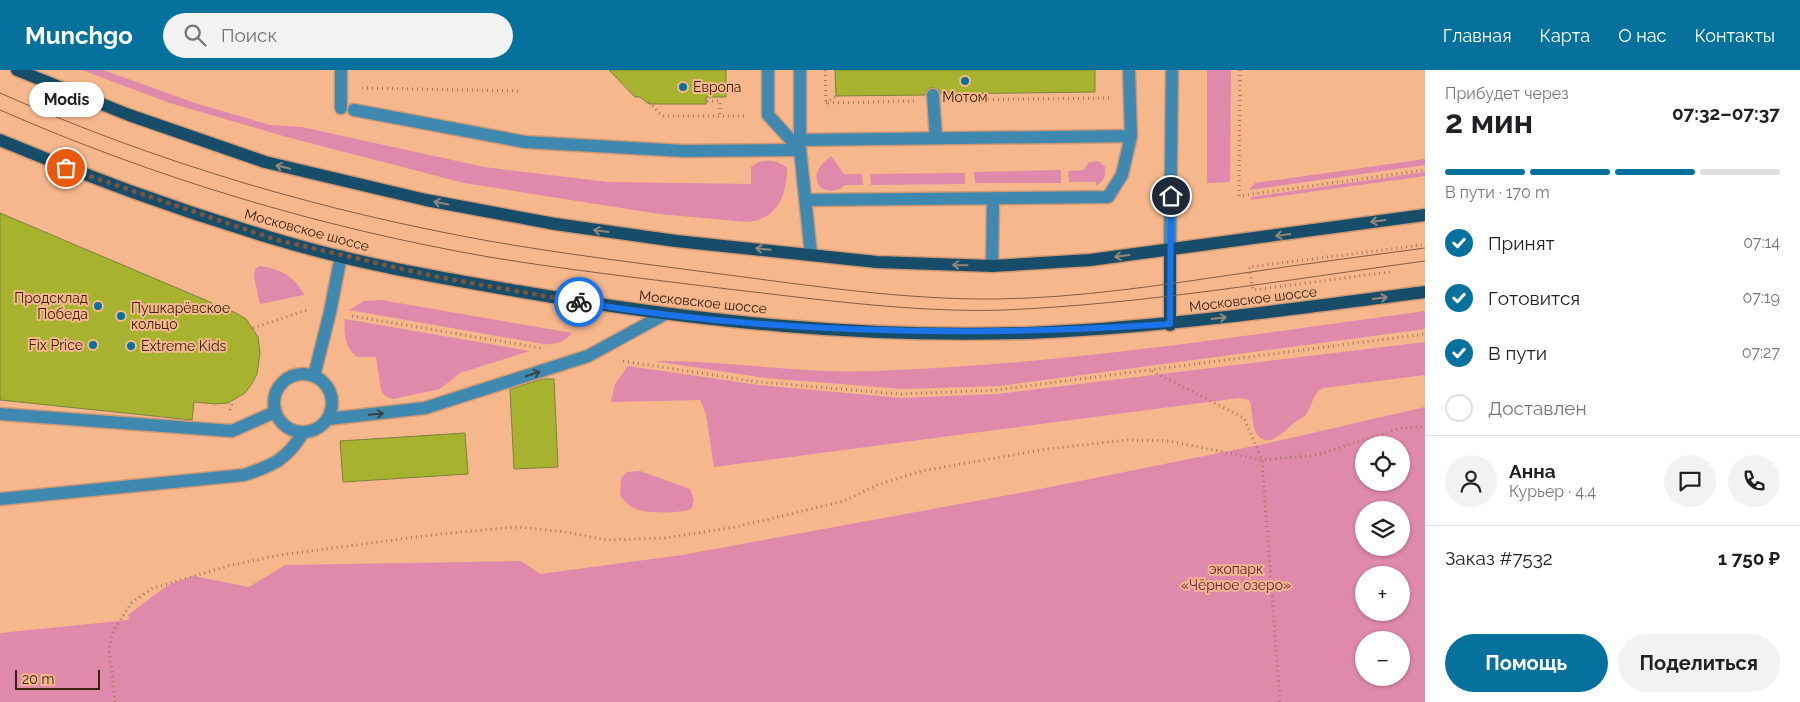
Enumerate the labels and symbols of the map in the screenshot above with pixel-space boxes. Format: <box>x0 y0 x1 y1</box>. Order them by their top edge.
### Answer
marker: Мотом <box>959 75 971 87</box>
place label: Европа <box>693 79 742 95</box>
marker: Европа <box>677 81 689 93</box>
callout: Modis <box>28 83 104 118</box>
place label: Мотом <box>942 89 988 105</box>
pin <box>45 147 87 189</box>
one-way arrow <box>275 162 291 171</box>
pin <box>1150 175 1192 217</box>
one-way arrow <box>434 197 450 207</box>
street label: Московское шоссе <box>243 206 371 254</box>
one-way arrow <box>1371 216 1387 226</box>
one-way arrow <box>594 225 610 235</box>
one-way arrow <box>1276 230 1292 240</box>
one-way arrow <box>755 244 771 254</box>
one-way arrow <box>1114 251 1130 261</box>
one-way arrow <box>952 260 968 270</box>
courier <box>554 277 604 327</box>
street label: Московское шоссе <box>1188 283 1318 315</box>
street label: Московское шоссе <box>638 287 768 317</box>
place label: Продсклад Победа <box>14 290 88 322</box>
one-way arrow <box>1372 293 1388 303</box>
marker: Продсклад Победа <box>92 300 104 312</box>
place label: Пушкарёвское кольцо <box>131 300 230 332</box>
marker: Пушкарёвское кольцо <box>115 310 127 322</box>
one-way arrow <box>1210 313 1226 323</box>
place label: Fix Price <box>29 337 83 353</box>
place label: Extreme Kids <box>141 338 227 354</box>
marker: Fix Price <box>87 339 99 351</box>
marker: Extreme Kids <box>125 340 137 352</box>
one-way arrow <box>525 368 541 378</box>
one-way arrow <box>368 410 384 419</box>
park label: экопарк «Чёрное озеро» <box>1181 561 1291 593</box>
scale bar <box>15 667 100 690</box>

